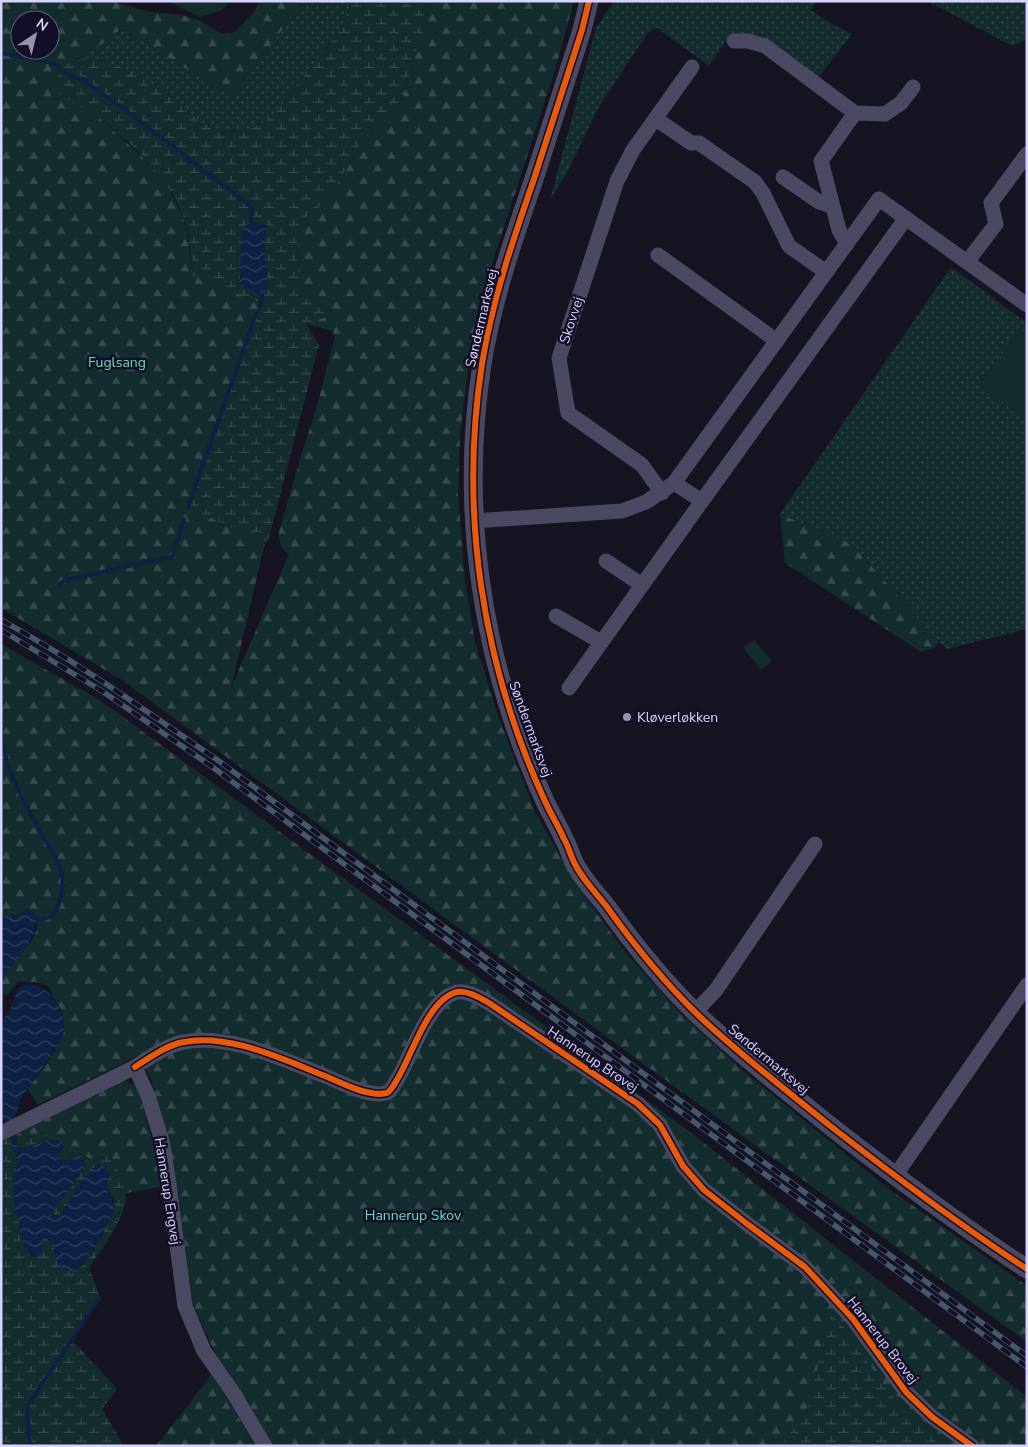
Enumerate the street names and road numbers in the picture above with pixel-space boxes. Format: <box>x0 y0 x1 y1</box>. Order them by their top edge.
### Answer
street label: Søndermarksvej <box>461 267 502 369</box>
street label: Skovvej <box>555 294 588 346</box>
street label: Søndermarksvej <box>504 679 557 780</box>
street label: Søndermarksvej <box>724 1020 813 1099</box>
street label: Hannerup Brovej <box>543 1022 642 1097</box>
street label: Hannerup Engvej <box>150 1136 185 1246</box>
street label: Hannerup Brovej <box>842 1293 923 1388</box>

